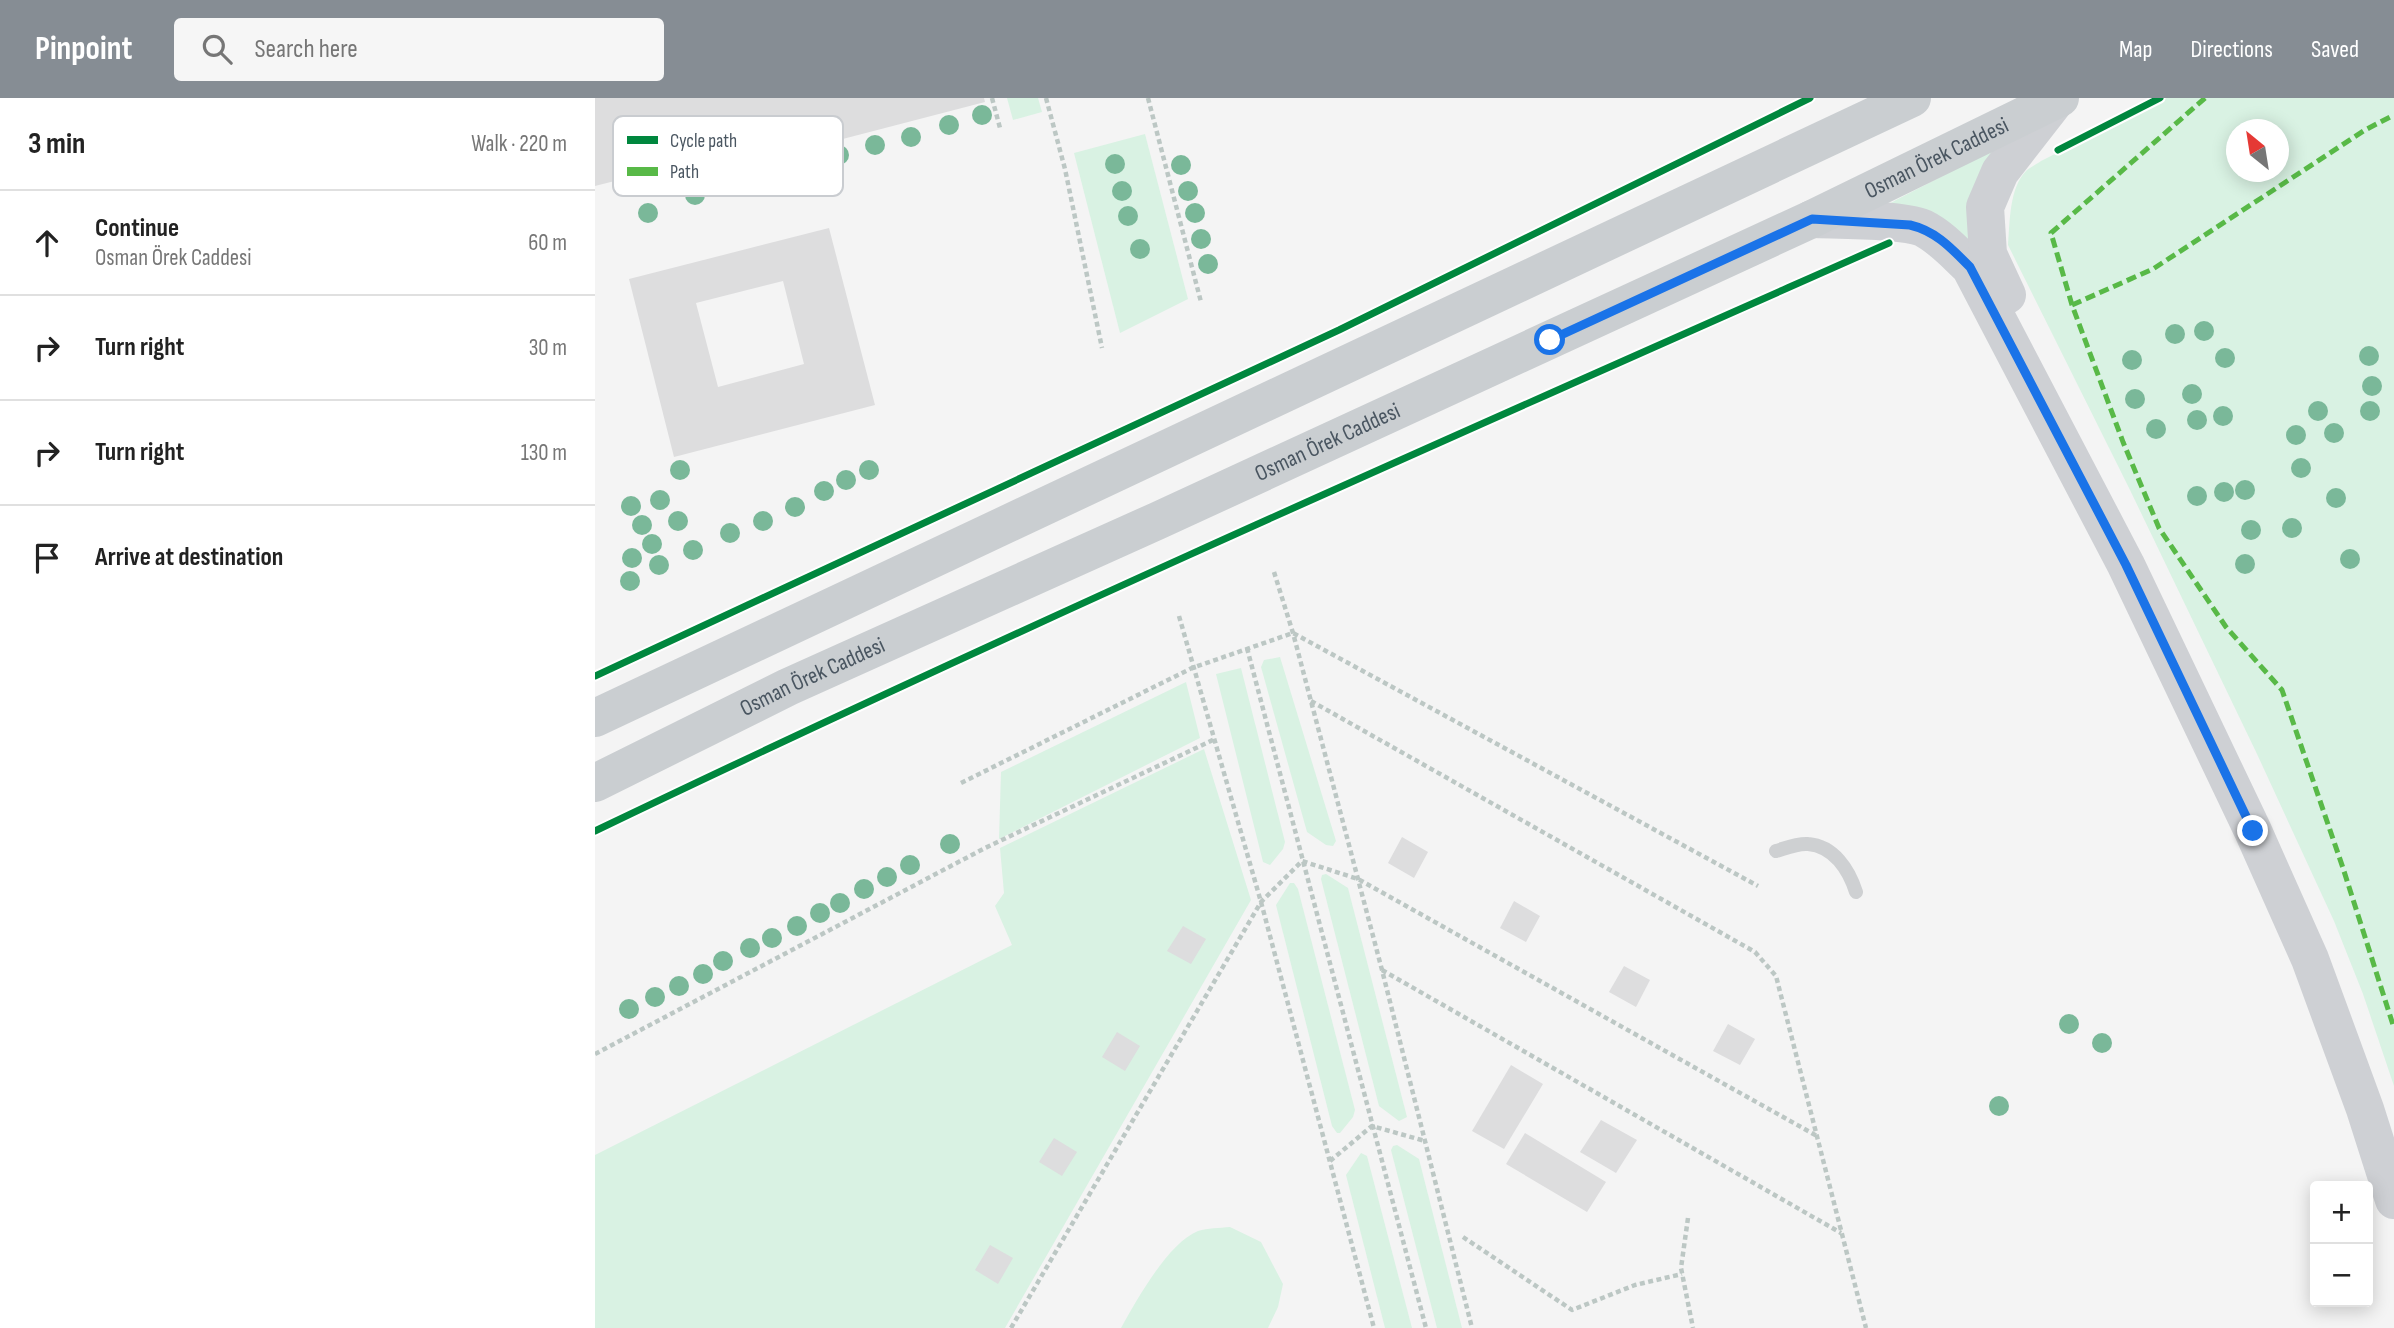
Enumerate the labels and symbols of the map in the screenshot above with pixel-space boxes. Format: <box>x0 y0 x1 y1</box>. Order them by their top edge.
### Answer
street label: Osman Örek Caddesi <box>1860 111 2013 205</box>
legend <box>613 116 843 196</box>
north arrow <box>2226 119 2289 182</box>
text: Cycle path <box>670 130 737 153</box>
text: Path <box>670 161 699 184</box>
route start <box>1534 324 1565 355</box>
street label: Osman Örek Caddesi <box>1251 397 1405 488</box>
street label: Osman Örek Caddesi <box>735 631 889 723</box>
route end <box>2237 815 2268 846</box>

